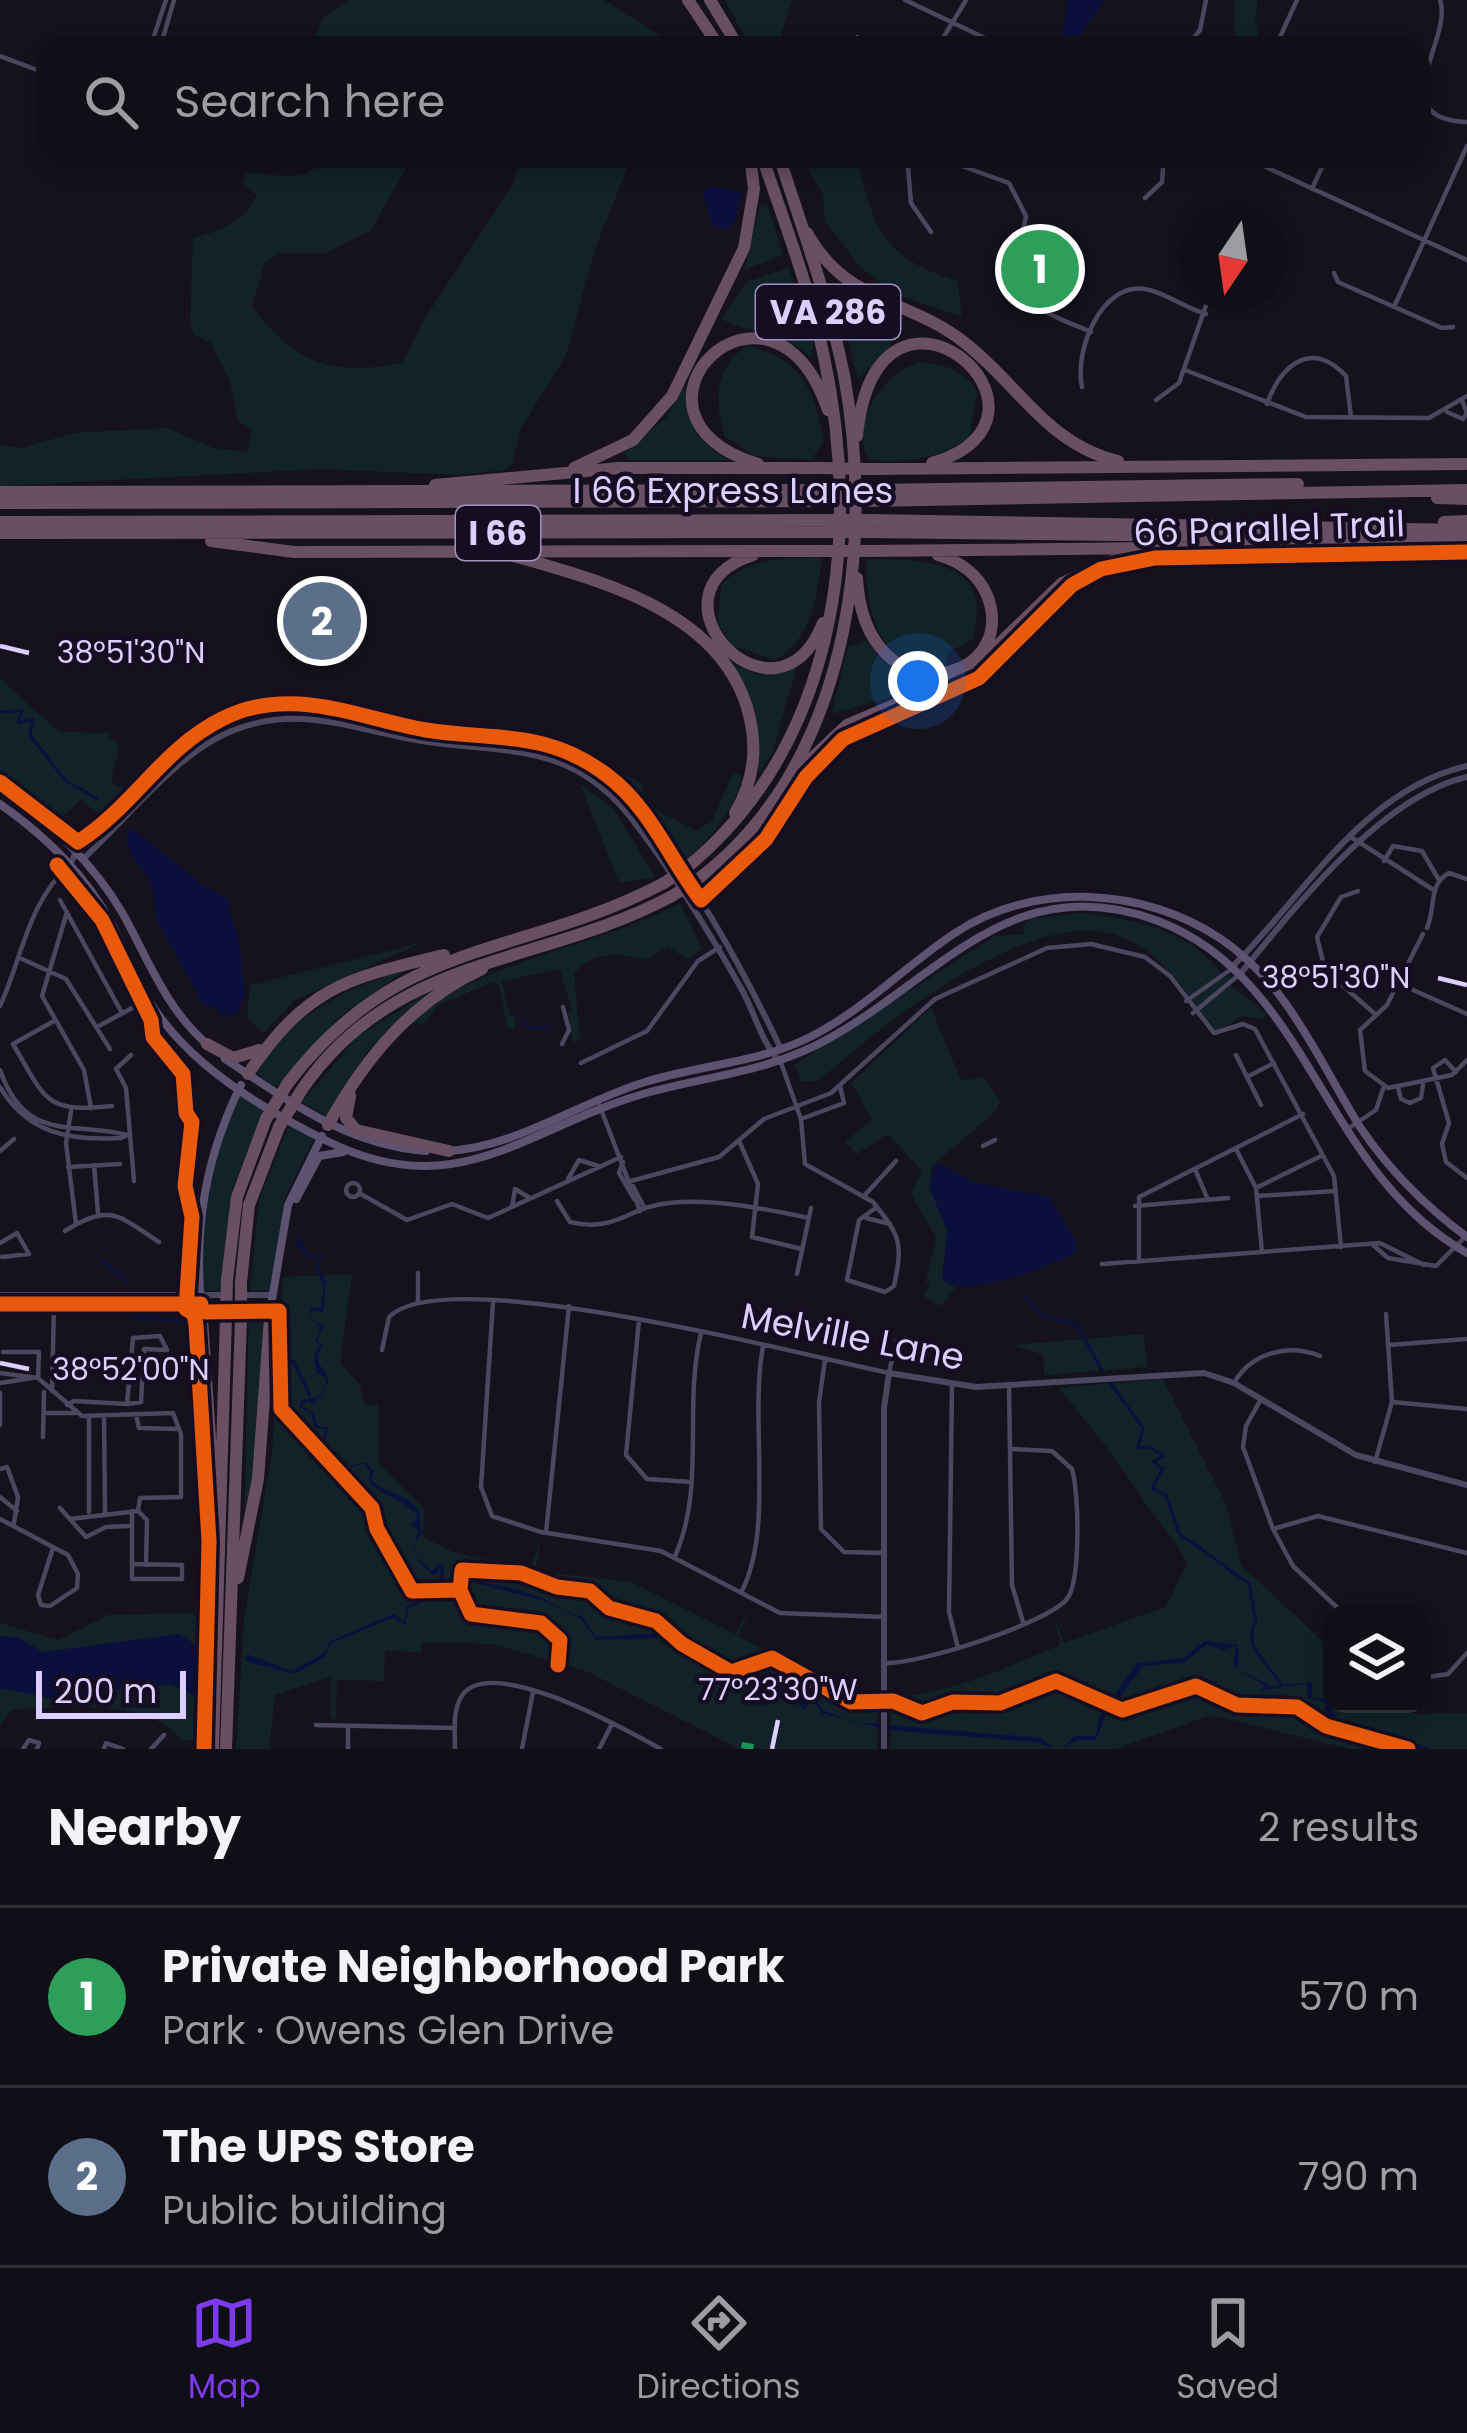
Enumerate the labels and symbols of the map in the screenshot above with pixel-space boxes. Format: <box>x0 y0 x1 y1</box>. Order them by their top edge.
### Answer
north arrow <box>1179 204 1287 312</box>
pin: 1 <box>1001 224 1079 314</box>
road number: VA 286 <box>756 285 900 339</box>
street label: I 66 Express Lanes <box>573 465 893 516</box>
street label: 66 Parallel Trail <box>1132 498 1406 559</box>
road number: I 66 <box>456 506 540 560</box>
pin: 2 <box>283 576 361 666</box>
text: 38°51'30"N <box>57 631 205 674</box>
your location <box>888 651 948 711</box>
text: 38°51'30"N <box>1262 956 1410 999</box>
street label: Melville Lane <box>737 1290 969 1383</box>
text: 38°52'00"N <box>52 1348 210 1391</box>
scale bar <box>36 1665 186 1718</box>
text: 77°23'30"W <box>698 1668 858 1711</box>

